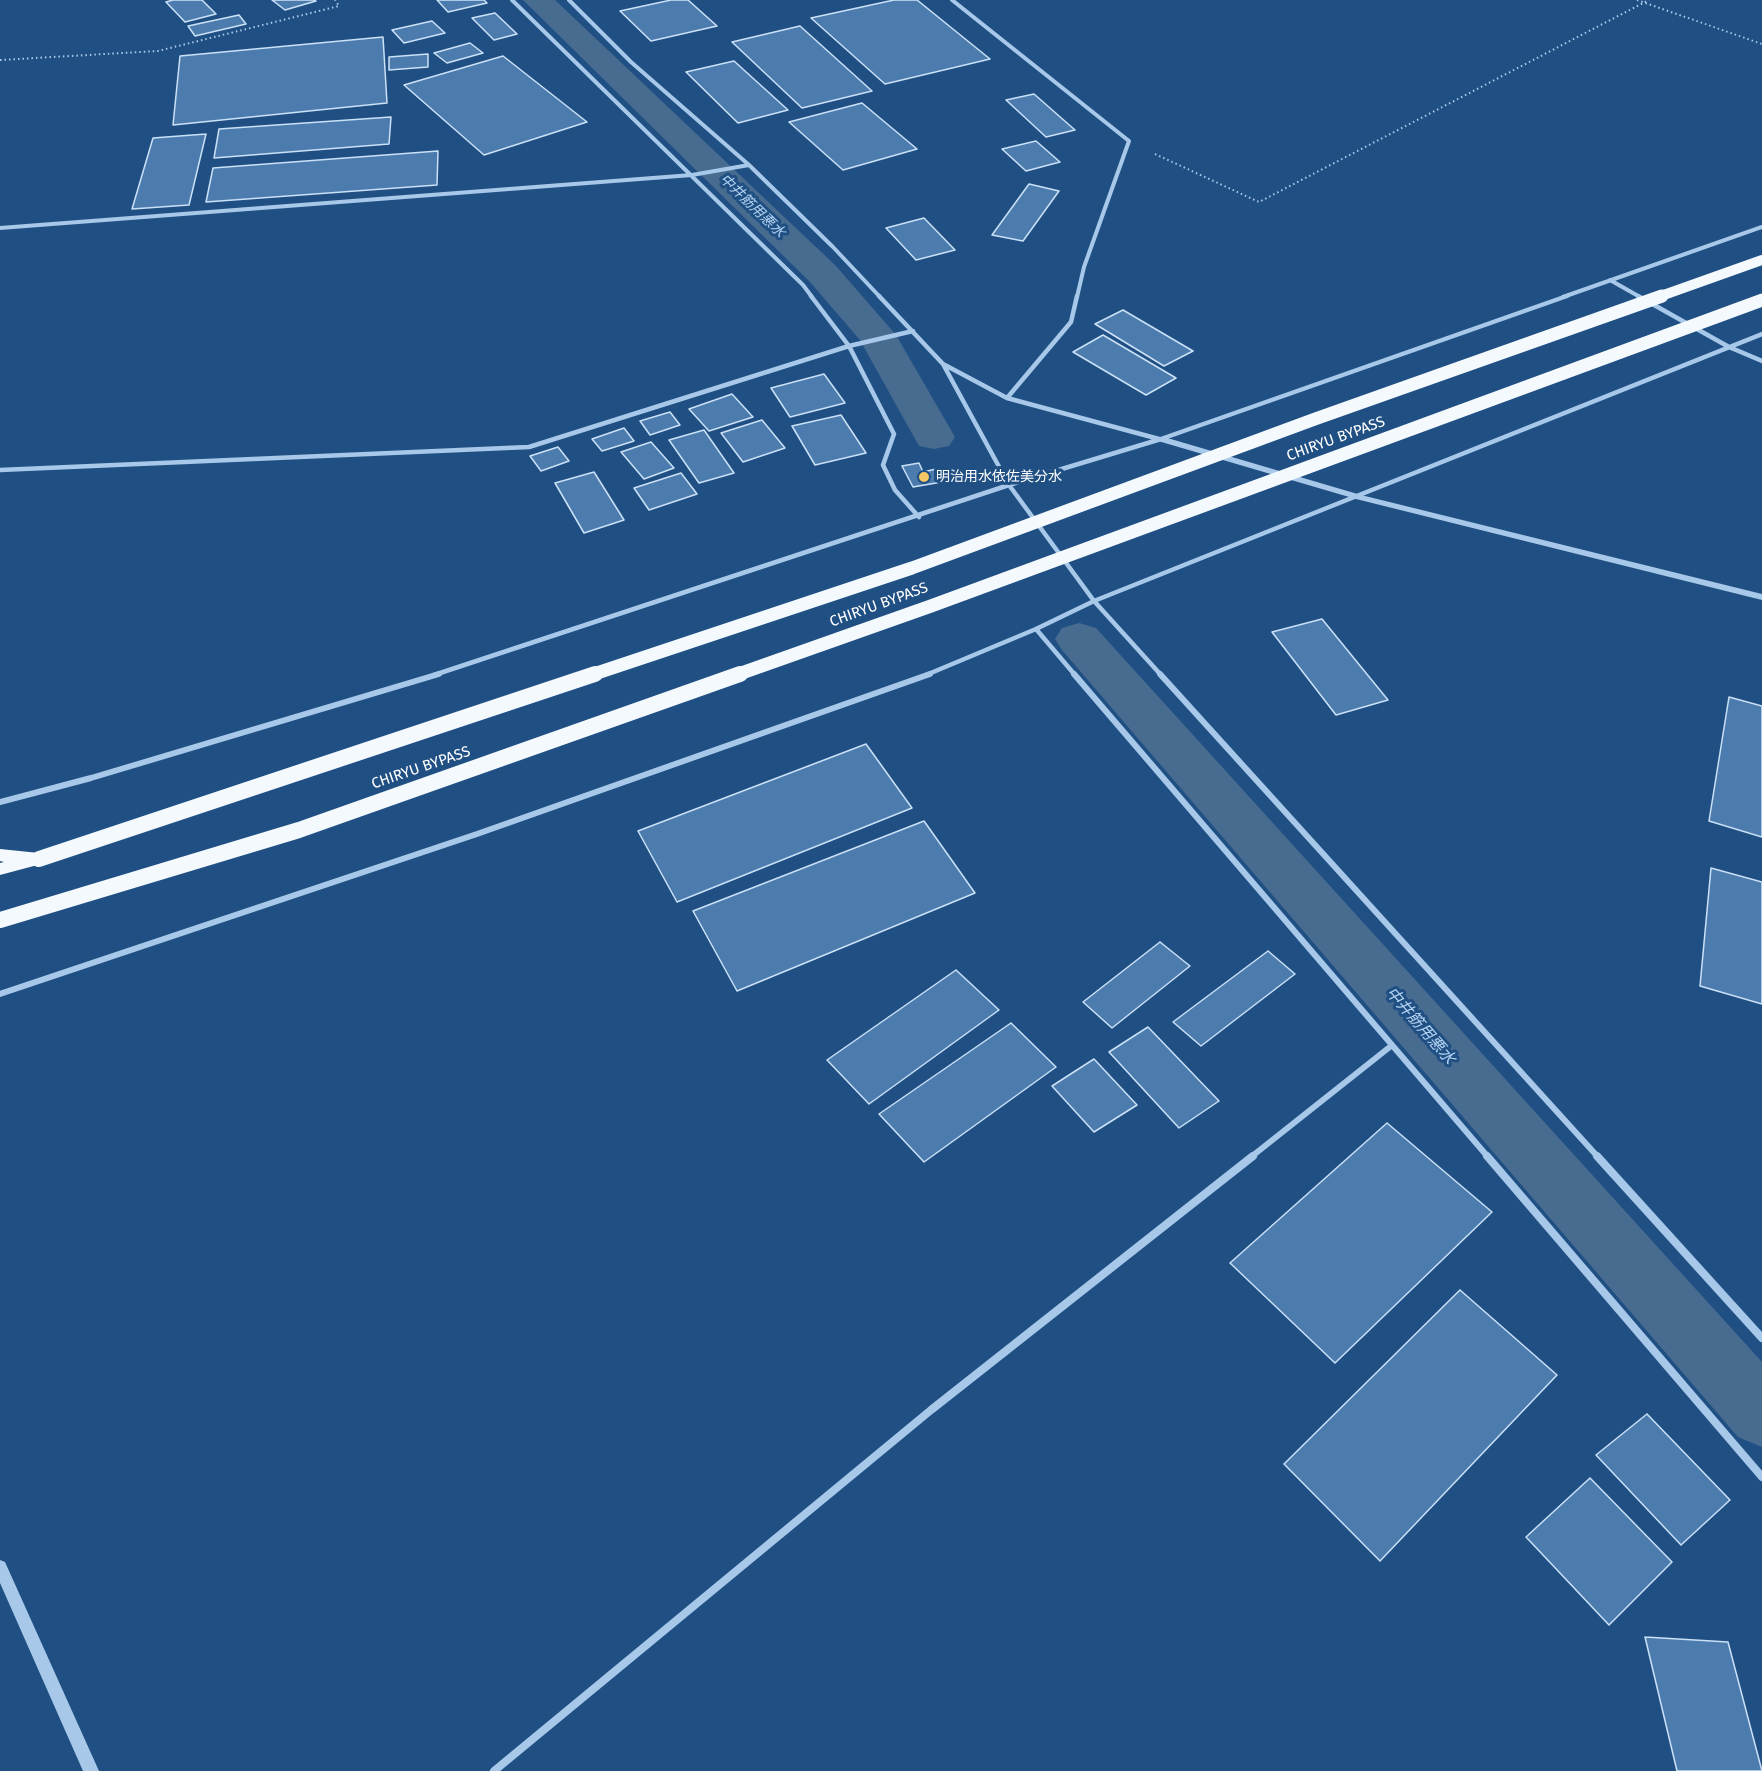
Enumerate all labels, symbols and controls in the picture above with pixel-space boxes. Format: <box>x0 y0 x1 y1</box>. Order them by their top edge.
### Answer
water label: 中井筋用悪水 <box>716 171 788 241</box>
street label: CHIRYU BYPASS <box>1284 413 1388 465</box>
place label: 明治用水依佐美分水 <box>936 469 1062 485</box>
marker: 明治用水依佐美分水 <box>917 470 931 484</box>
street label: CHIRYU BYPASS <box>827 579 931 631</box>
street label: CHIRYU BYPASS <box>369 743 473 793</box>
water label: 中井筋用悪水 <box>1381 983 1459 1069</box>

